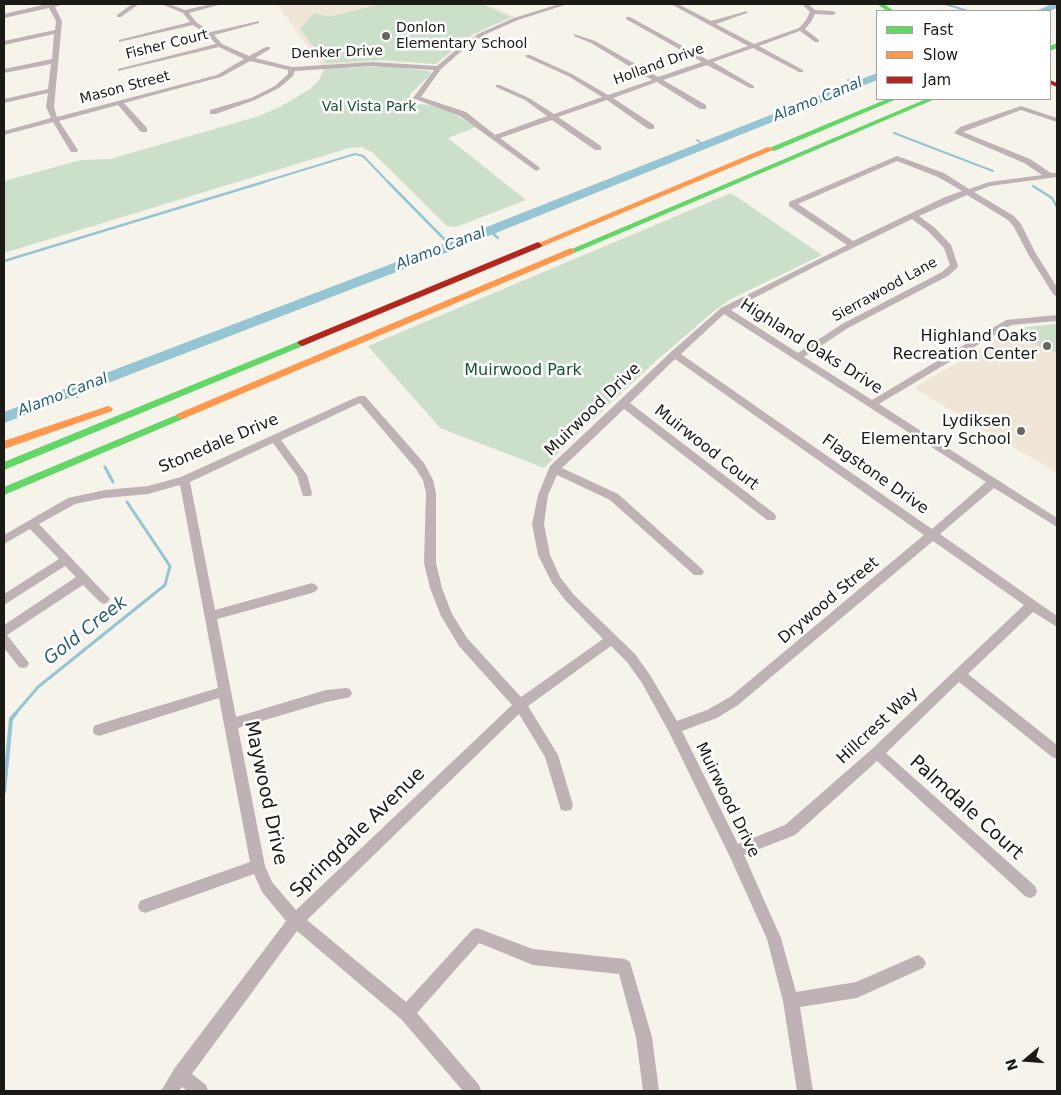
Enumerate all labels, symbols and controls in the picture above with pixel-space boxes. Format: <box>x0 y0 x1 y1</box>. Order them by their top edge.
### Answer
legend <box>876 10 1051 100</box>
place label: Donlon Elementary School <box>396 20 528 52</box>
text: Fast <box>923 21 953 39</box>
street label: Fisher Court <box>124 27 210 63</box>
marker: Donlon Elementary School <box>380 30 392 42</box>
street label: Holland Drive <box>611 41 707 89</box>
street label: Denker Drive <box>291 43 383 63</box>
text: Slow <box>923 46 958 64</box>
street label: Mason Street <box>78 68 172 108</box>
text: Jam <box>923 71 951 89</box>
water label: Alamo Canal <box>771 74 865 126</box>
park label: Val Vista Park <box>322 99 416 115</box>
water label: Alamo Canal <box>394 224 488 274</box>
street label: Sierrawood Lane <box>830 254 940 326</box>
street label: Highland Oaks Drive <box>736 295 886 399</box>
place label: Highland Oaks Recreation Center <box>892 327 1037 365</box>
marker: Highland Oaks Recreation Center <box>1041 340 1053 352</box>
street label: Muirwood Drive <box>541 359 645 461</box>
park label: Muirwood Park <box>464 361 582 381</box>
water label: Alamo Canal <box>16 370 110 420</box>
street label: Muirwood Court <box>650 401 762 495</box>
street label: Stonedale Drive <box>156 410 282 478</box>
place label: Lydiksen Elementary School <box>861 412 1011 450</box>
marker: Lydiksen Elementary School <box>1015 425 1027 437</box>
street label: Flagstone Drive <box>818 431 932 519</box>
street label: Drywood Street <box>775 554 883 648</box>
water label: Gold Creek <box>40 592 132 670</box>
street label: Hillcrest Way <box>833 684 923 768</box>
street label: Maywood Drive <box>239 719 291 867</box>
street label: Muirwood Drive <box>691 739 763 861</box>
street label: Palmdale Court <box>905 751 1027 865</box>
street label: Springdale Avenue <box>286 763 430 903</box>
north arrow <box>1001 1035 1051 1085</box>
text: N <box>1002 1057 1021 1073</box>

